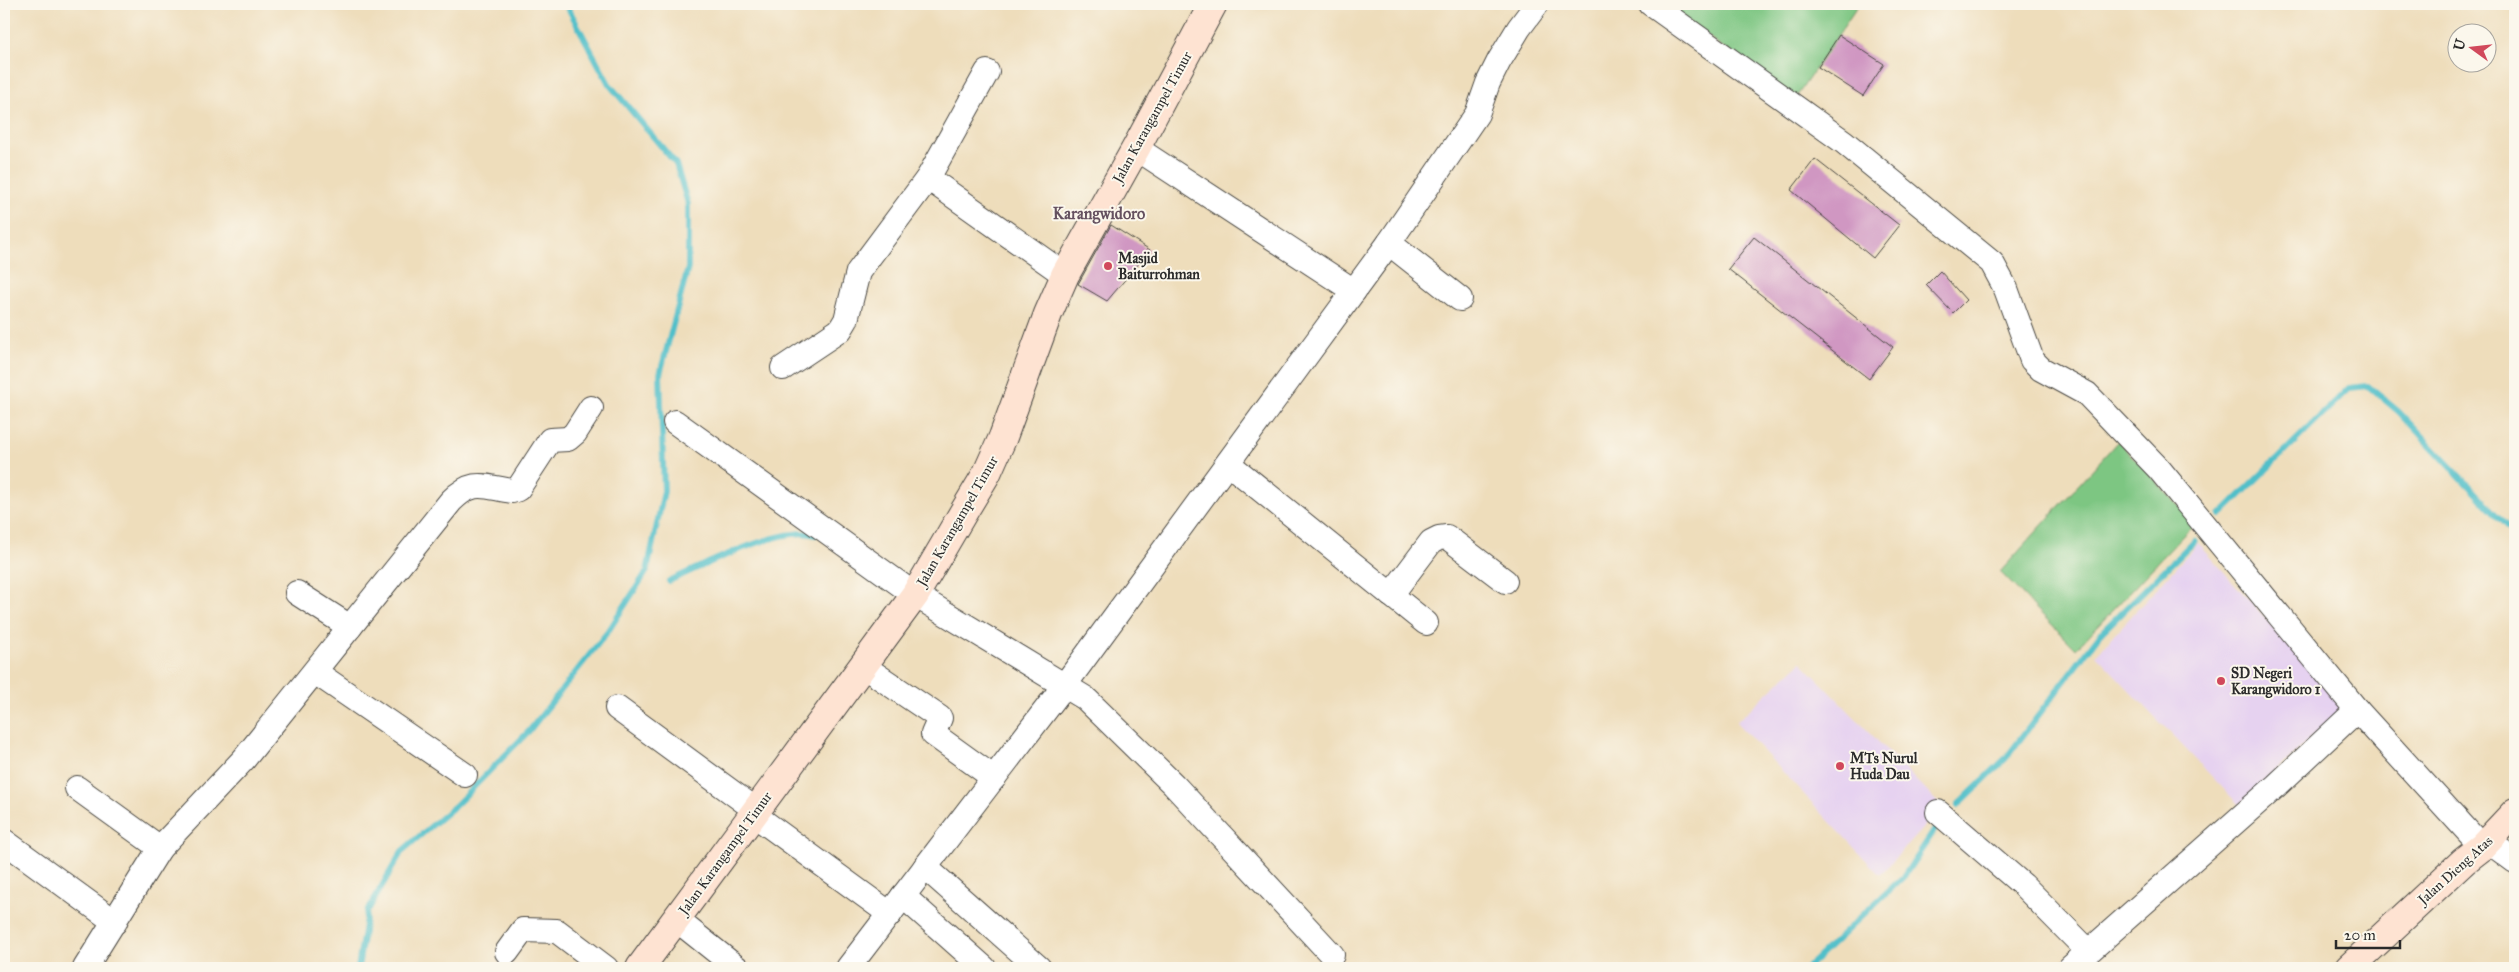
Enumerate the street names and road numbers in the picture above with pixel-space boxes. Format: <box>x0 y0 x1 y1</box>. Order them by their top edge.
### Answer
street label: Jalan Karangampel Timur <box>1108 48 1197 188</box>
street label: Jalan Karangampel Timur <box>912 452 1003 592</box>
street label: Jalan Karangampel Timur <box>674 788 777 920</box>
street label: Jalan Dieng Atas <box>2413 832 2497 910</box>

